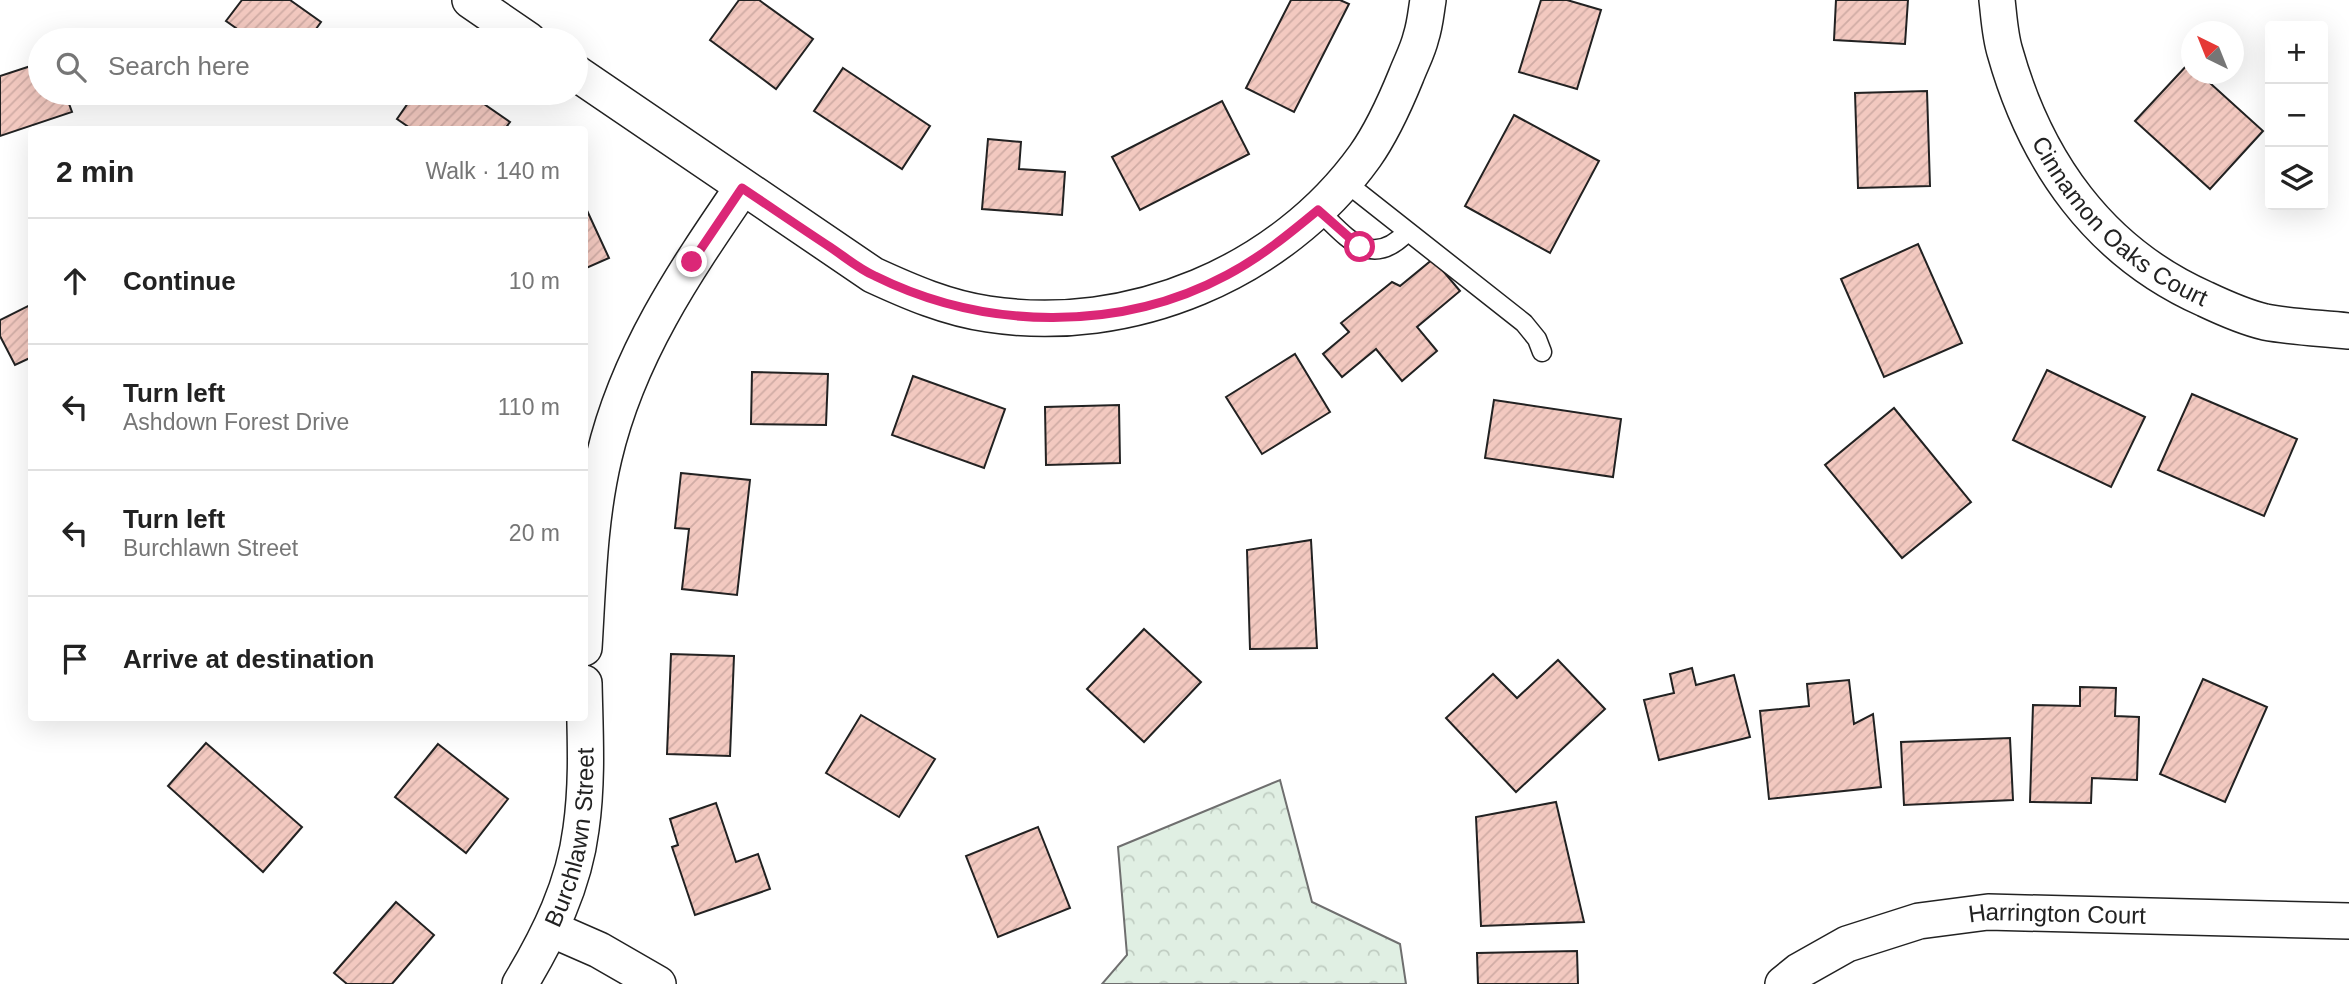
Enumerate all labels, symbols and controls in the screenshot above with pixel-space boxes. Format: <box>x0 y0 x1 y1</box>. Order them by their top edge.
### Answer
north arrow <box>2181 21 2244 84</box>
map controls <box>2265 21 2328 210</box>
button: + <box>2265 21 2328 84</box>
search box <box>28 28 588 105</box>
icon: search <box>52 48 90 86</box>
text: Search here <box>108 51 250 81</box>
button: − <box>2265 84 2328 147</box>
street label: Cinnamon Oaks Court <box>2027 132 2212 311</box>
button: layers <box>2265 147 2328 210</box>
text: 2 min <box>56 155 134 188</box>
text: Walk · 140 m <box>425 158 560 184</box>
route start <box>1344 231 1375 262</box>
route end <box>676 246 707 277</box>
icon: ahead <box>56 262 94 300</box>
text: Continue <box>123 266 236 296</box>
text: 10 m <box>509 268 560 294</box>
text: Turn left <box>123 378 225 408</box>
icon: left <box>56 388 94 426</box>
text: 110 m <box>498 394 560 420</box>
text: Ashdown Forest Drive <box>123 409 349 435</box>
text: Turn left <box>123 504 225 534</box>
icon: left <box>56 514 94 552</box>
text: 20 m <box>509 520 560 546</box>
text: Burchlawn Street <box>123 535 298 561</box>
icon: arrive <box>56 640 94 678</box>
text: Arrive at destination <box>123 644 374 674</box>
street label: Burchlawn Street <box>539 747 599 931</box>
street label: Harrington Court <box>1967 898 2147 929</box>

